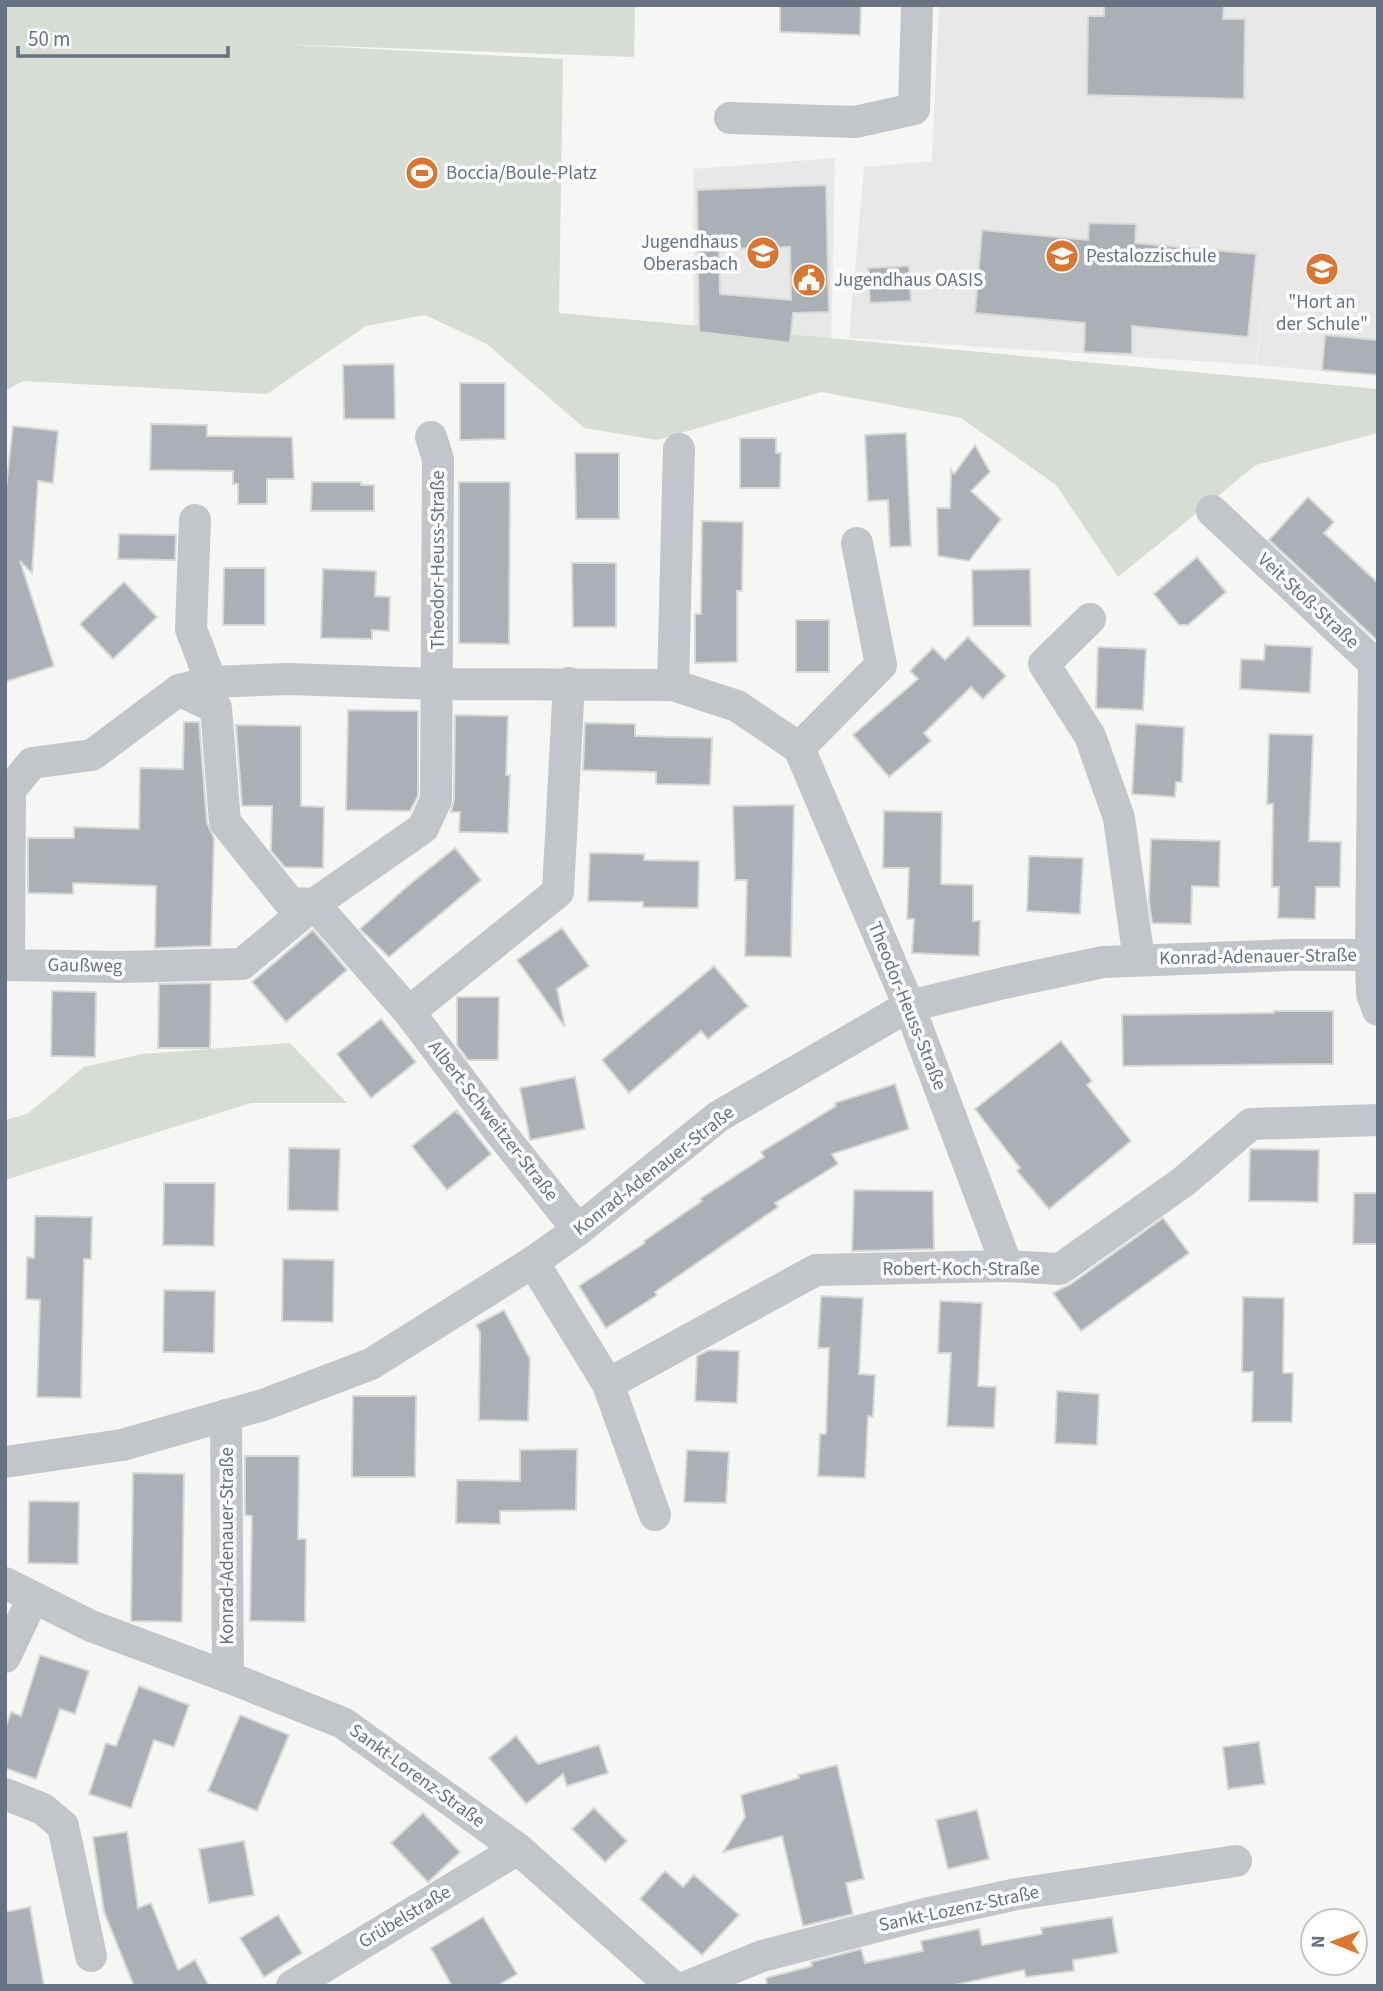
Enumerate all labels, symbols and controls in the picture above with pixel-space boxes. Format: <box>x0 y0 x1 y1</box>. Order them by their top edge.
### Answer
scale bar <box>18 14 228 58</box>
text: 50 m <box>28 24 70 54</box>
sports icon: Boccia/Boule-Platz <box>403 154 441 192</box>
place label: Boccia/Boule-Platz <box>446 160 597 187</box>
place label: Jugendhaus Oberasbach <box>641 229 738 278</box>
school or university icon: Jugendhaus Oberasbach <box>744 234 782 272</box>
school or university icon: Pestalozzischule <box>1043 237 1081 275</box>
place label: Pestalozzischule <box>1086 243 1216 270</box>
school or university icon: "Hort an der Schule" <box>1303 250 1341 288</box>
public building icon: Jugendhaus OASIS <box>790 261 828 299</box>
place label: Jugendhaus OASIS <box>834 267 983 294</box>
place label: "Hort an der Schule" <box>1276 289 1368 338</box>
street label: Theodor-Heuss-Straße <box>425 470 452 650</box>
street label: Veit-Stoß-Straße <box>1251 547 1365 655</box>
street label: Theodor-Heuss-Straße <box>861 918 953 1094</box>
street label: Konrad-Adenauer-Straße <box>1159 942 1357 972</box>
street label: Gaußweg <box>47 952 123 980</box>
street label: Albert-Schweitzer-Straße <box>422 1035 564 1207</box>
street label: Konrad-Adenauer-Straße <box>568 1100 740 1242</box>
street label: Robert-Koch-Straße <box>882 1256 1040 1283</box>
street label: Konrad-Adenauer-Straße <box>214 1447 241 1645</box>
street label: Sankt-Lorenz-Straße <box>344 1717 490 1835</box>
street label: Grübelstraße <box>354 1879 456 1955</box>
street label: Sankt-Lozenz-Straße <box>876 1879 1042 1939</box>
north arrow <box>1299 1907 1369 1977</box>
text: N <box>1305 1935 1332 1948</box>

